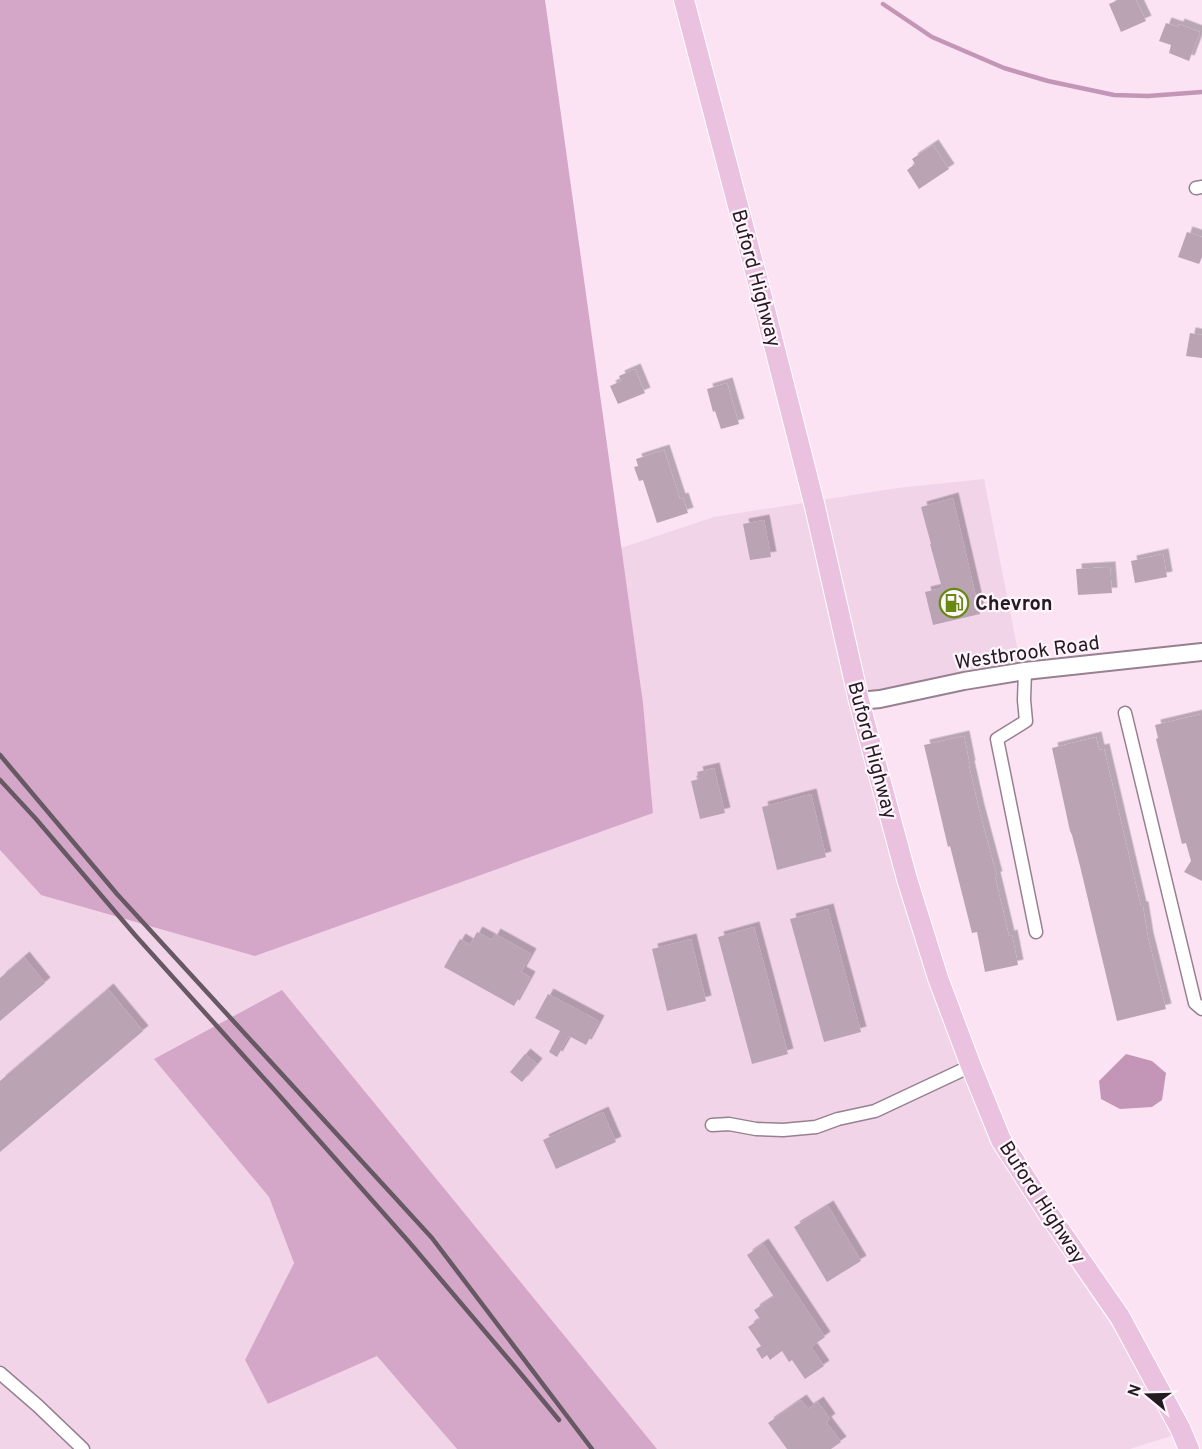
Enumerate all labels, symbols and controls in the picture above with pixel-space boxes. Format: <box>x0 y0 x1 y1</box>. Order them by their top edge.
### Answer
street label: Buford Highway <box>724 207 786 350</box>
fuel station icon: Chevron <box>938 587 970 619</box>
place label: Chevron <box>975 592 1052 618</box>
street label: Westbrook Road <box>953 631 1101 677</box>
street label: Buford Highway <box>840 679 902 822</box>
street label: Buford Highway <box>992 1137 1091 1269</box>
north arrow <box>1118 1365 1178 1425</box>
text: N <box>1124 1382 1147 1399</box>

